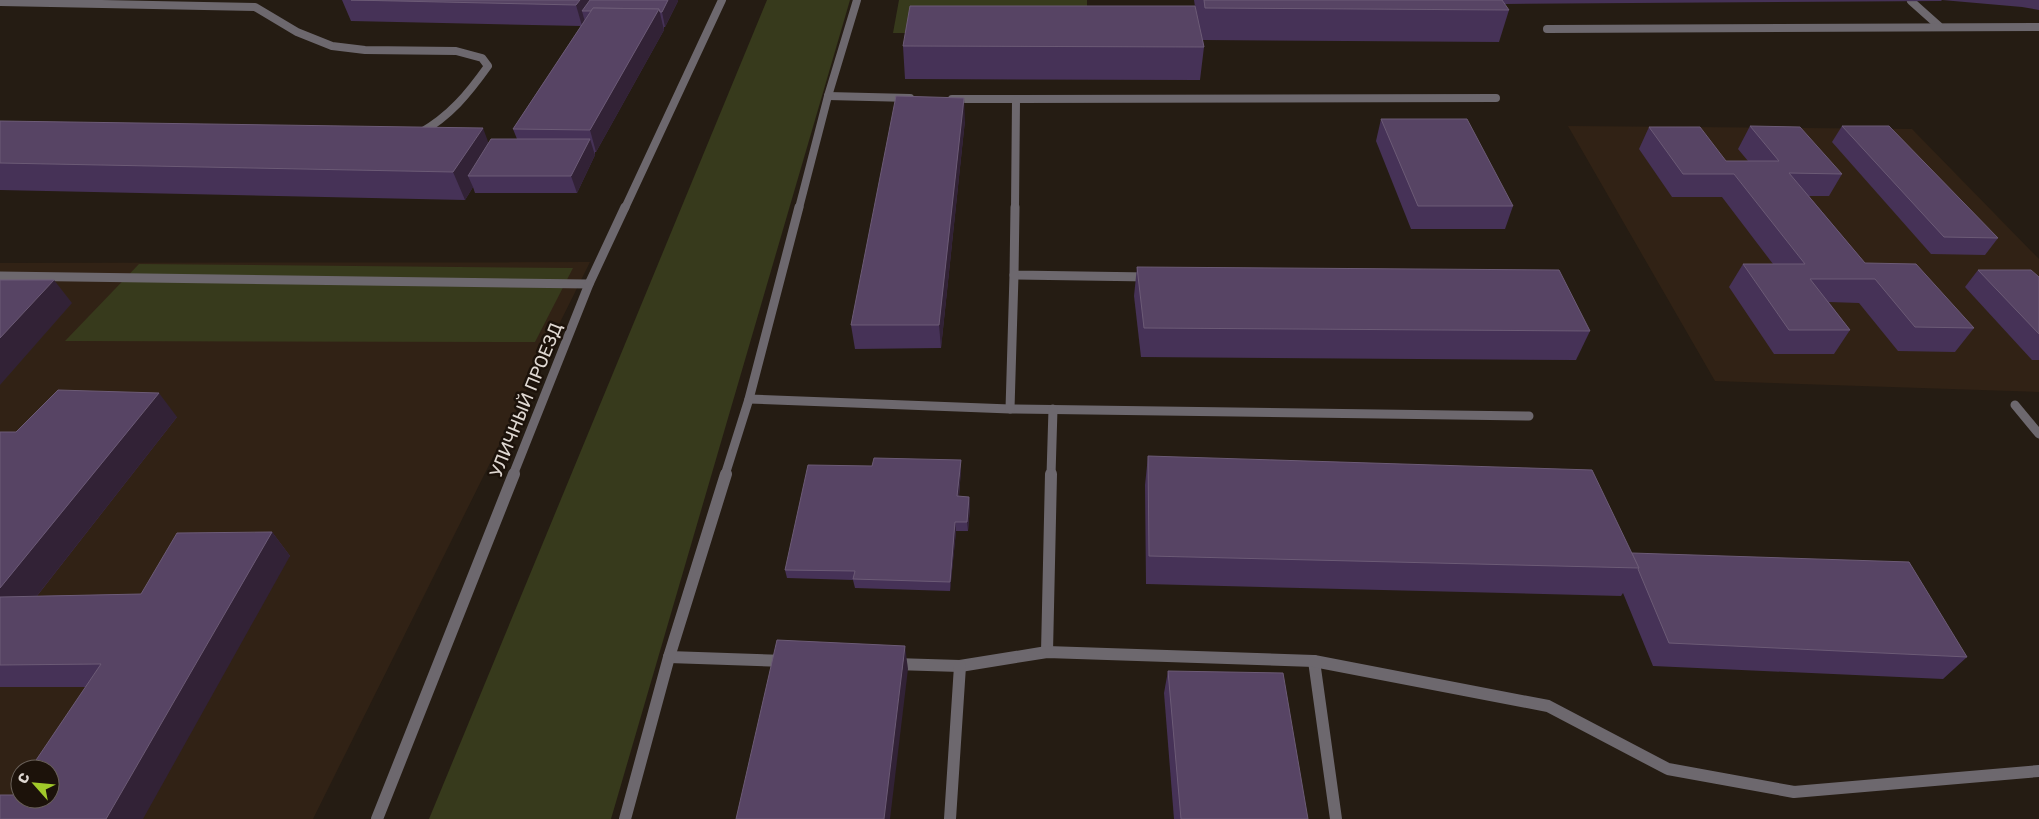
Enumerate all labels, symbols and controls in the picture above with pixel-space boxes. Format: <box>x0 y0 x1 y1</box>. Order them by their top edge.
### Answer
street label: УЛИЧНЫЙ ПРОЕЗД <box>485 319 567 480</box>
north arrow <box>10 759 60 809</box>
text: С <box>14 770 34 787</box>

